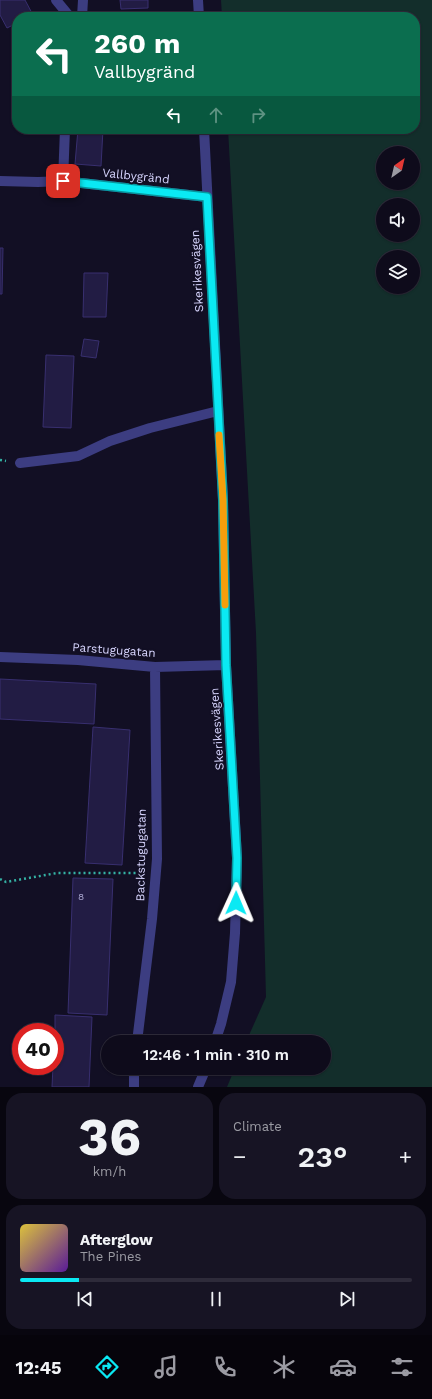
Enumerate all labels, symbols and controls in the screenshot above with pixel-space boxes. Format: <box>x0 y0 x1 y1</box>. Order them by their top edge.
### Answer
text: 260 m <box>94 27 180 60</box>
icon: left <box>28 28 80 80</box>
text: Vallbygränd <box>94 61 195 82</box>
icon: left <box>163 104 185 126</box>
icon: ahead <box>205 104 227 126</box>
icon: right <box>247 104 269 126</box>
north arrow <box>376 146 420 190</box>
map controls <box>376 146 420 294</box>
pin <box>46 164 80 198</box>
street label: Vallbygränd <box>102 166 170 186</box>
icon: arrive <box>52 170 74 192</box>
button: sound <box>376 198 420 242</box>
street label: Skerikesvägen <box>188 229 206 313</box>
button: layers <box>376 250 420 294</box>
street label: Parstugugatan <box>72 640 156 660</box>
street label: Skerikesvägen <box>207 687 227 771</box>
street label: Backstugugatan <box>133 809 149 901</box>
position arrow <box>215 882 257 924</box>
house number: 8 <box>78 891 84 902</box>
speed limit sign: 40 <box>12 1023 64 1075</box>
text: 12:46 · 1 min · 310 m <box>143 1046 289 1064</box>
text: 36 <box>78 1107 141 1168</box>
text: Climate <box>233 1119 282 1134</box>
text: 23° <box>298 1139 347 1174</box>
text: − <box>233 1144 246 1169</box>
text: + <box>399 1144 412 1169</box>
text: km/h <box>93 1164 126 1179</box>
text: Afterglow <box>80 1231 153 1249</box>
text: The Pines <box>80 1249 141 1264</box>
icon: previous <box>74 1288 96 1310</box>
icon: pause <box>205 1288 227 1310</box>
icon: next <box>336 1288 358 1310</box>
icon: directions <box>93 1353 121 1381</box>
icon: music <box>152 1353 180 1381</box>
icon: phone <box>211 1353 239 1381</box>
icon: climate <box>270 1353 298 1381</box>
icon: car <box>329 1353 357 1381</box>
icon: filters <box>388 1353 416 1381</box>
text: 12:45 <box>16 1357 62 1378</box>

